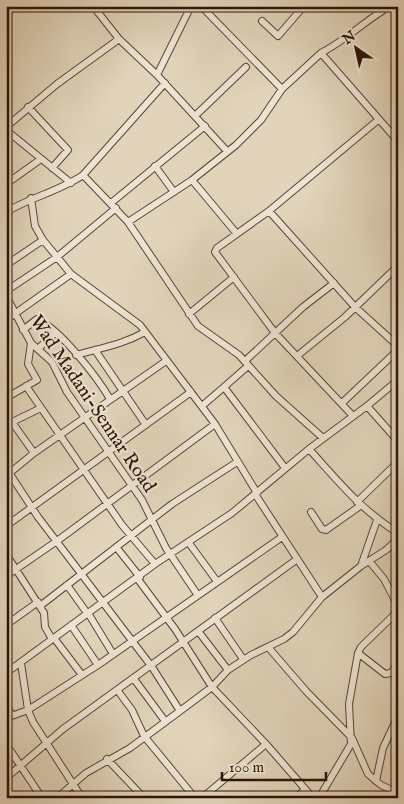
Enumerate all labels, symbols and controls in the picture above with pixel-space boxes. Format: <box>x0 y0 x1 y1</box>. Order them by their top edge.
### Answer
north arrow <box>332 22 382 72</box>
text: N <box>338 27 359 49</box>
street label: Wad Madani-Sennar Road <box>24 311 161 498</box>
scale bar <box>222 749 325 781</box>
text: 100 m <box>229 758 265 777</box>

